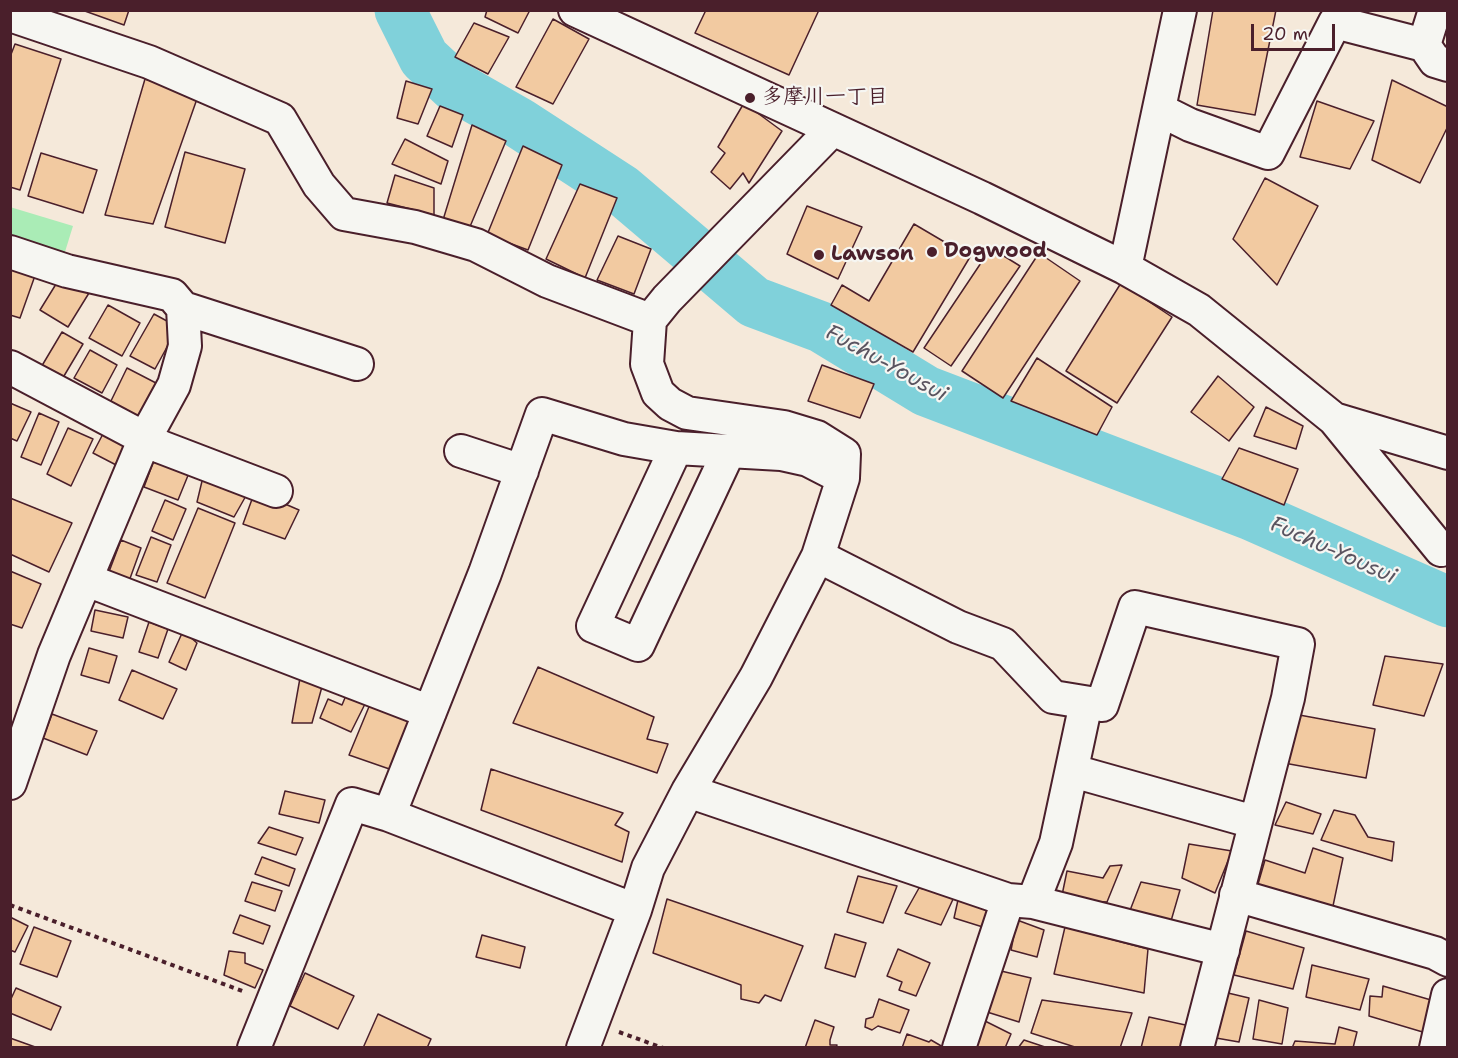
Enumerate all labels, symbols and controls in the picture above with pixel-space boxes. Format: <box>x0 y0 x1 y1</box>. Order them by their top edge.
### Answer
scale bar <box>1254 12 1338 50</box>
text: 20 m <box>1262 22 1308 46</box>
place label: 多摩川一丁目 <box>762 85 888 111</box>
marker: 多摩川一丁目 <box>743 91 757 105</box>
place label: Dogwood <box>944 239 1047 265</box>
place label: Lawson <box>831 242 914 268</box>
marker: Dogwood <box>925 245 939 259</box>
marker: Lawson <box>812 248 826 262</box>
water label: Fuchu-Yousui <box>820 320 952 408</box>
water label: Fuchu-Yousui <box>1266 511 1400 591</box>

